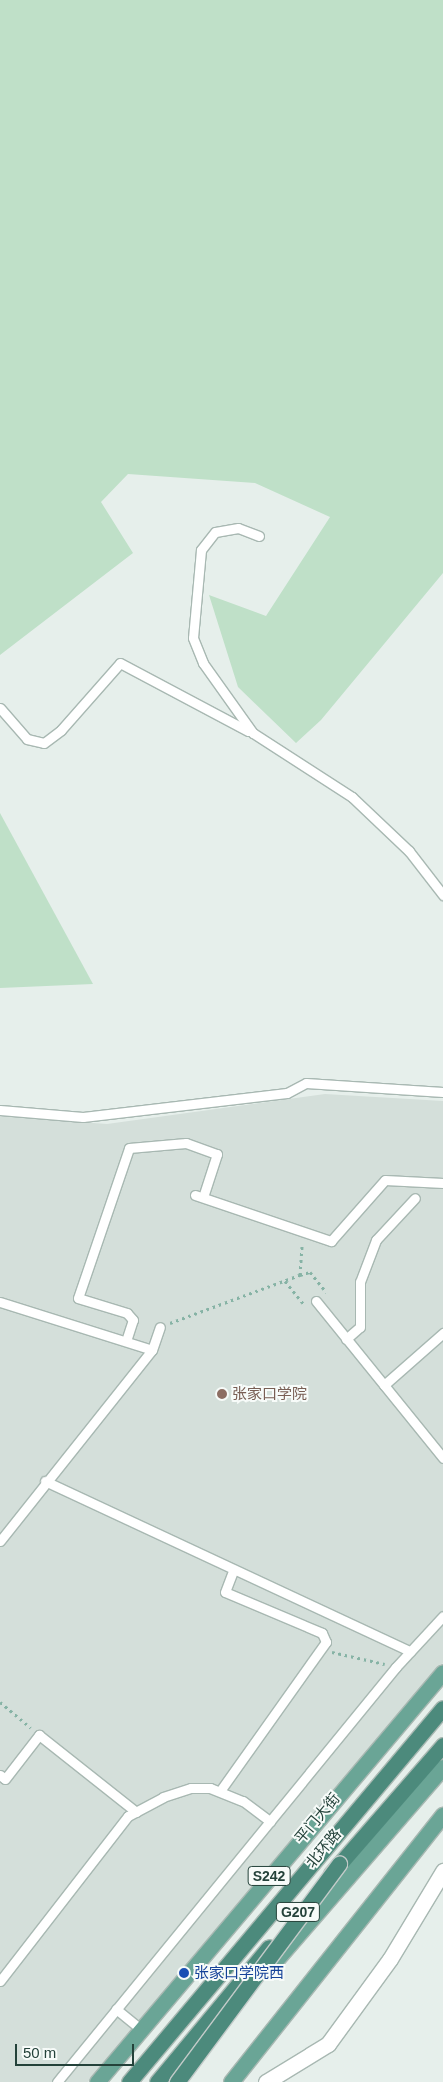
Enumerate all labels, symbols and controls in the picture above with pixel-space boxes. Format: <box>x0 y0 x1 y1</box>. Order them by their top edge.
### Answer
place label: 张家口学院 <box>232 1385 307 1403</box>
marker: 张家口学院 <box>216 1388 228 1400</box>
street label: 平门大街 <box>291 1789 343 1847</box>
street label: 北环路 <box>302 1825 344 1871</box>
road number: S242 <box>246 1864 292 1888</box>
road number: G207 <box>276 1900 320 1924</box>
place label: 张家口学院西 <box>194 1964 284 1982</box>
marker: 张家口学院西 <box>178 1967 190 1979</box>
scale bar <box>18 2034 136 2066</box>
text: 50 m <box>23 2044 56 2061</box>

